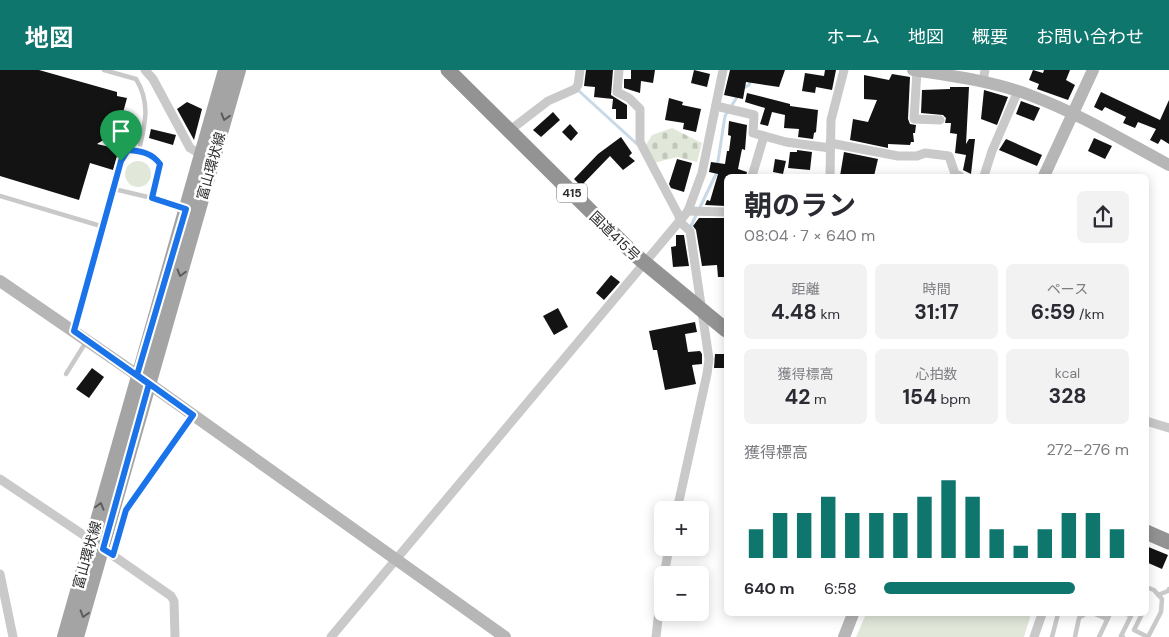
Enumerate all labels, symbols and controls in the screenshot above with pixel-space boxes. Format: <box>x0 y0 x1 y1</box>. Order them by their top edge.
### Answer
text: 地図 <box>25 22 73 53</box>
text: ホーム <box>827 25 880 49</box>
text: 地図 <box>908 25 944 49</box>
text: 概要 <box>972 25 1008 49</box>
text: お問い合わせ <box>1036 25 1144 49</box>
pin <box>100 110 142 161</box>
one-way arrow <box>221 112 231 120</box>
icon: arrive <box>107 117 135 145</box>
street label: 富山環状線 <box>193 130 229 202</box>
road number: 415 <box>557 184 587 202</box>
text: 朝のラン <box>744 187 856 224</box>
button: share <box>1077 191 1129 243</box>
street label: 国道415号 <box>586 208 644 264</box>
text: 08:04 · 7 × 640 m <box>744 225 875 246</box>
one-way arrow <box>176 269 187 277</box>
text: 距離 <box>792 280 820 298</box>
text: 時間 <box>923 280 951 298</box>
text: ペース <box>1047 280 1088 298</box>
text: 4.48 <box>771 298 817 326</box>
text: 31:17 <box>914 298 959 326</box>
text: 6:59 <box>1031 298 1075 326</box>
text: km <box>817 305 840 323</box>
text: /km <box>1075 305 1104 323</box>
text: kcal <box>1055 364 1080 382</box>
text: 獲得標高 <box>778 365 834 383</box>
text: 心拍数 <box>916 365 958 383</box>
text: 328 <box>1049 382 1086 410</box>
text: 42 <box>785 383 810 411</box>
text: 154 <box>902 383 937 411</box>
text: m <box>810 390 826 408</box>
text: bpm <box>937 390 971 408</box>
text: 272–276 m <box>1046 439 1129 460</box>
text: 獲得標高 <box>744 442 808 463</box>
map controls <box>654 501 709 621</box>
button: + <box>654 501 709 556</box>
one-way arrow <box>95 502 105 510</box>
street label: 富山環状線 <box>69 519 105 591</box>
button: − <box>654 566 709 621</box>
text: 640 m <box>744 578 795 599</box>
text: 6:58 <box>824 578 857 599</box>
one-way arrow <box>79 610 89 618</box>

